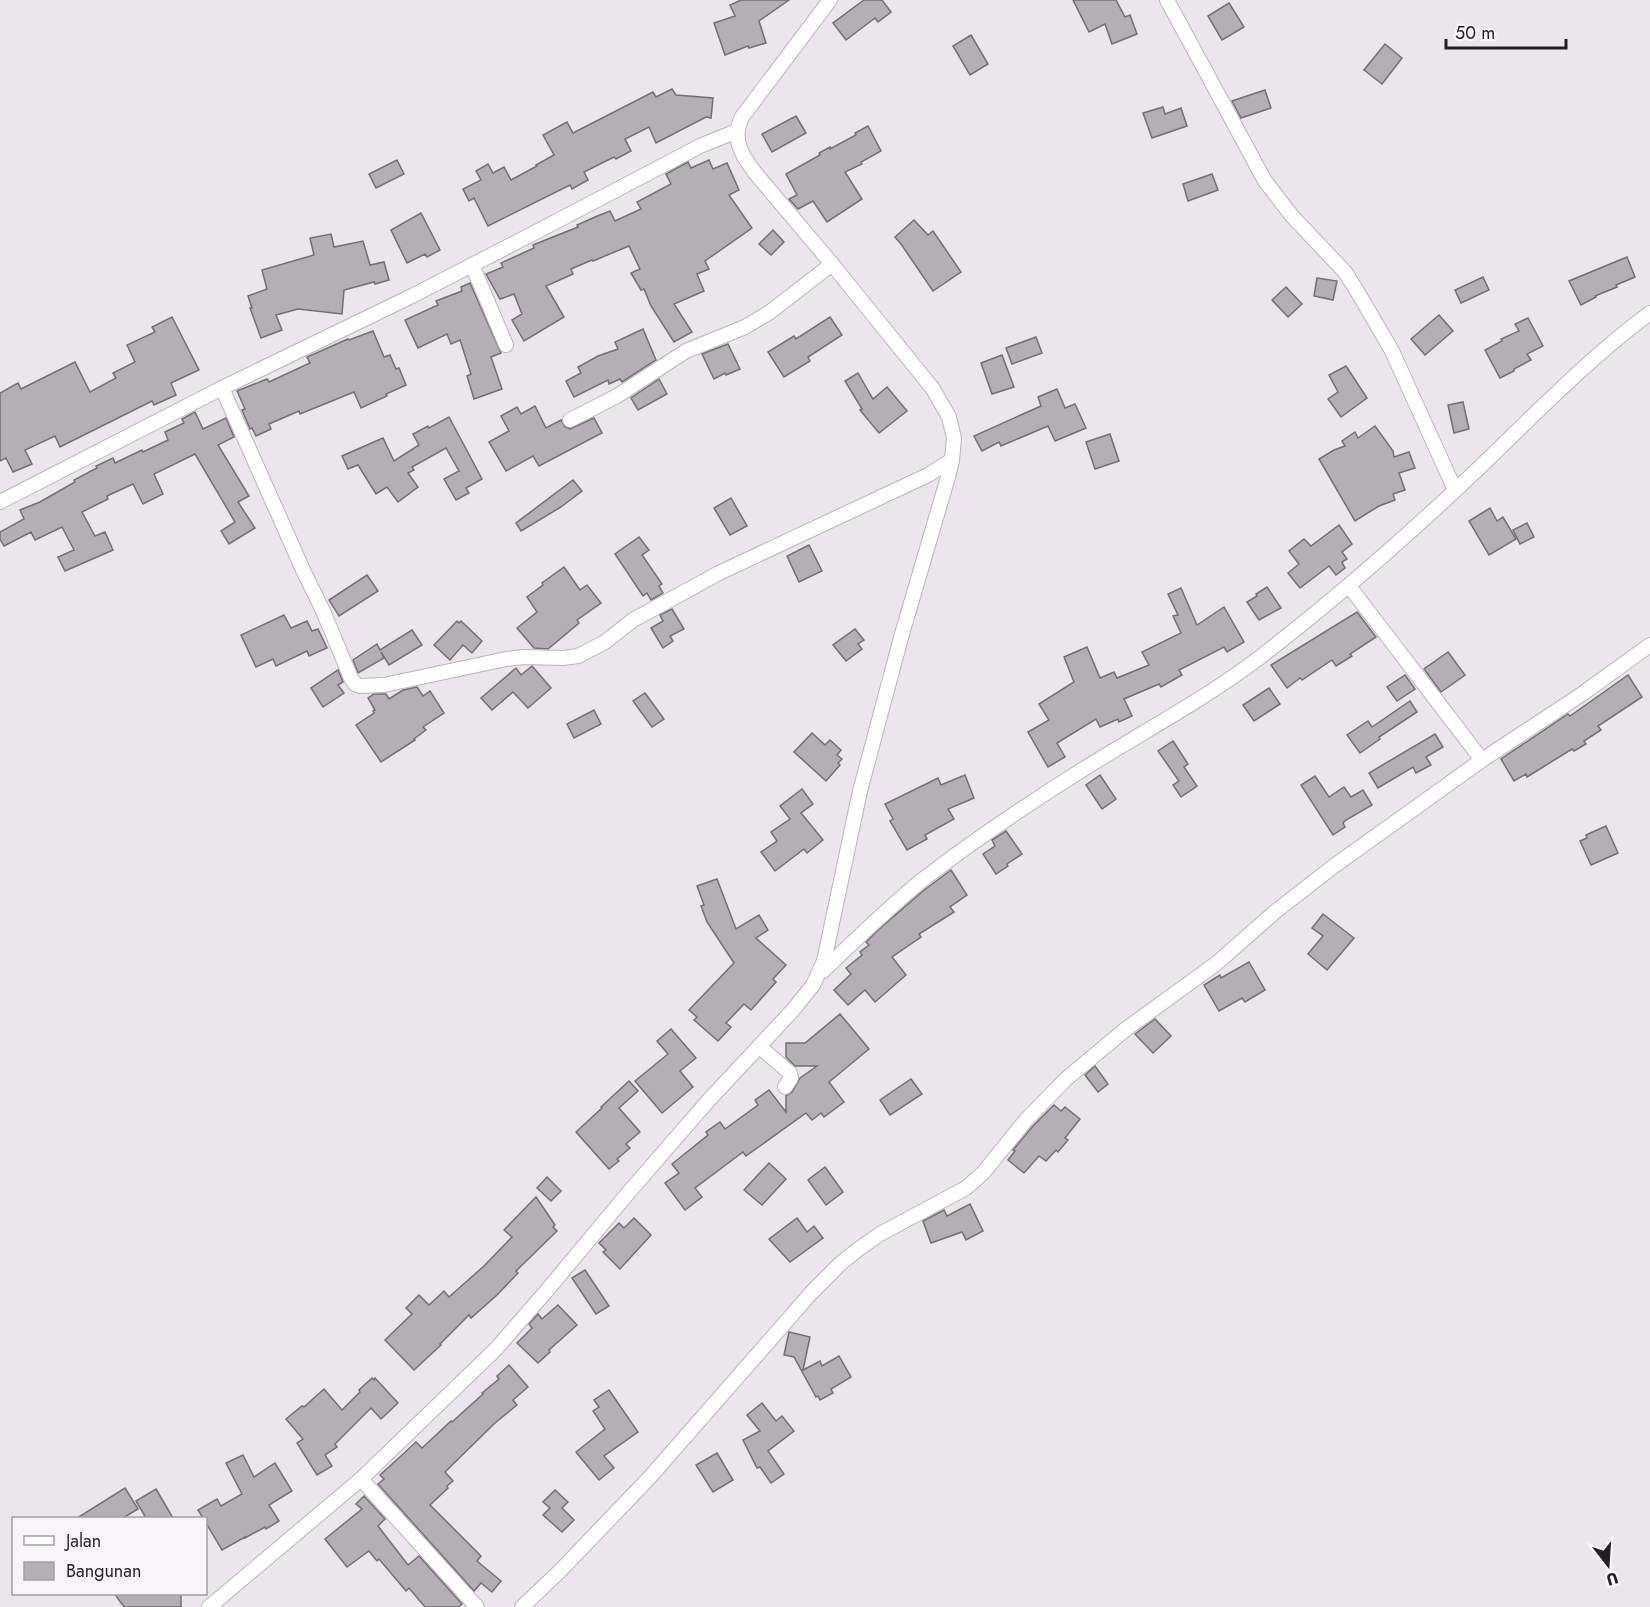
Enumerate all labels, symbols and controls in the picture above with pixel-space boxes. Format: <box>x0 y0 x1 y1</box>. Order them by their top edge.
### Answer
scale bar <box>1446 12 1566 50</box>
text: 50 m <box>1455 20 1495 46</box>
legend <box>12 1517 207 1595</box>
text: Jalan <box>64 1528 101 1554</box>
north arrow <box>1578 1535 1638 1595</box>
text: Bangunan <box>66 1558 141 1584</box>
text: U <box>1604 1566 1621 1592</box>

